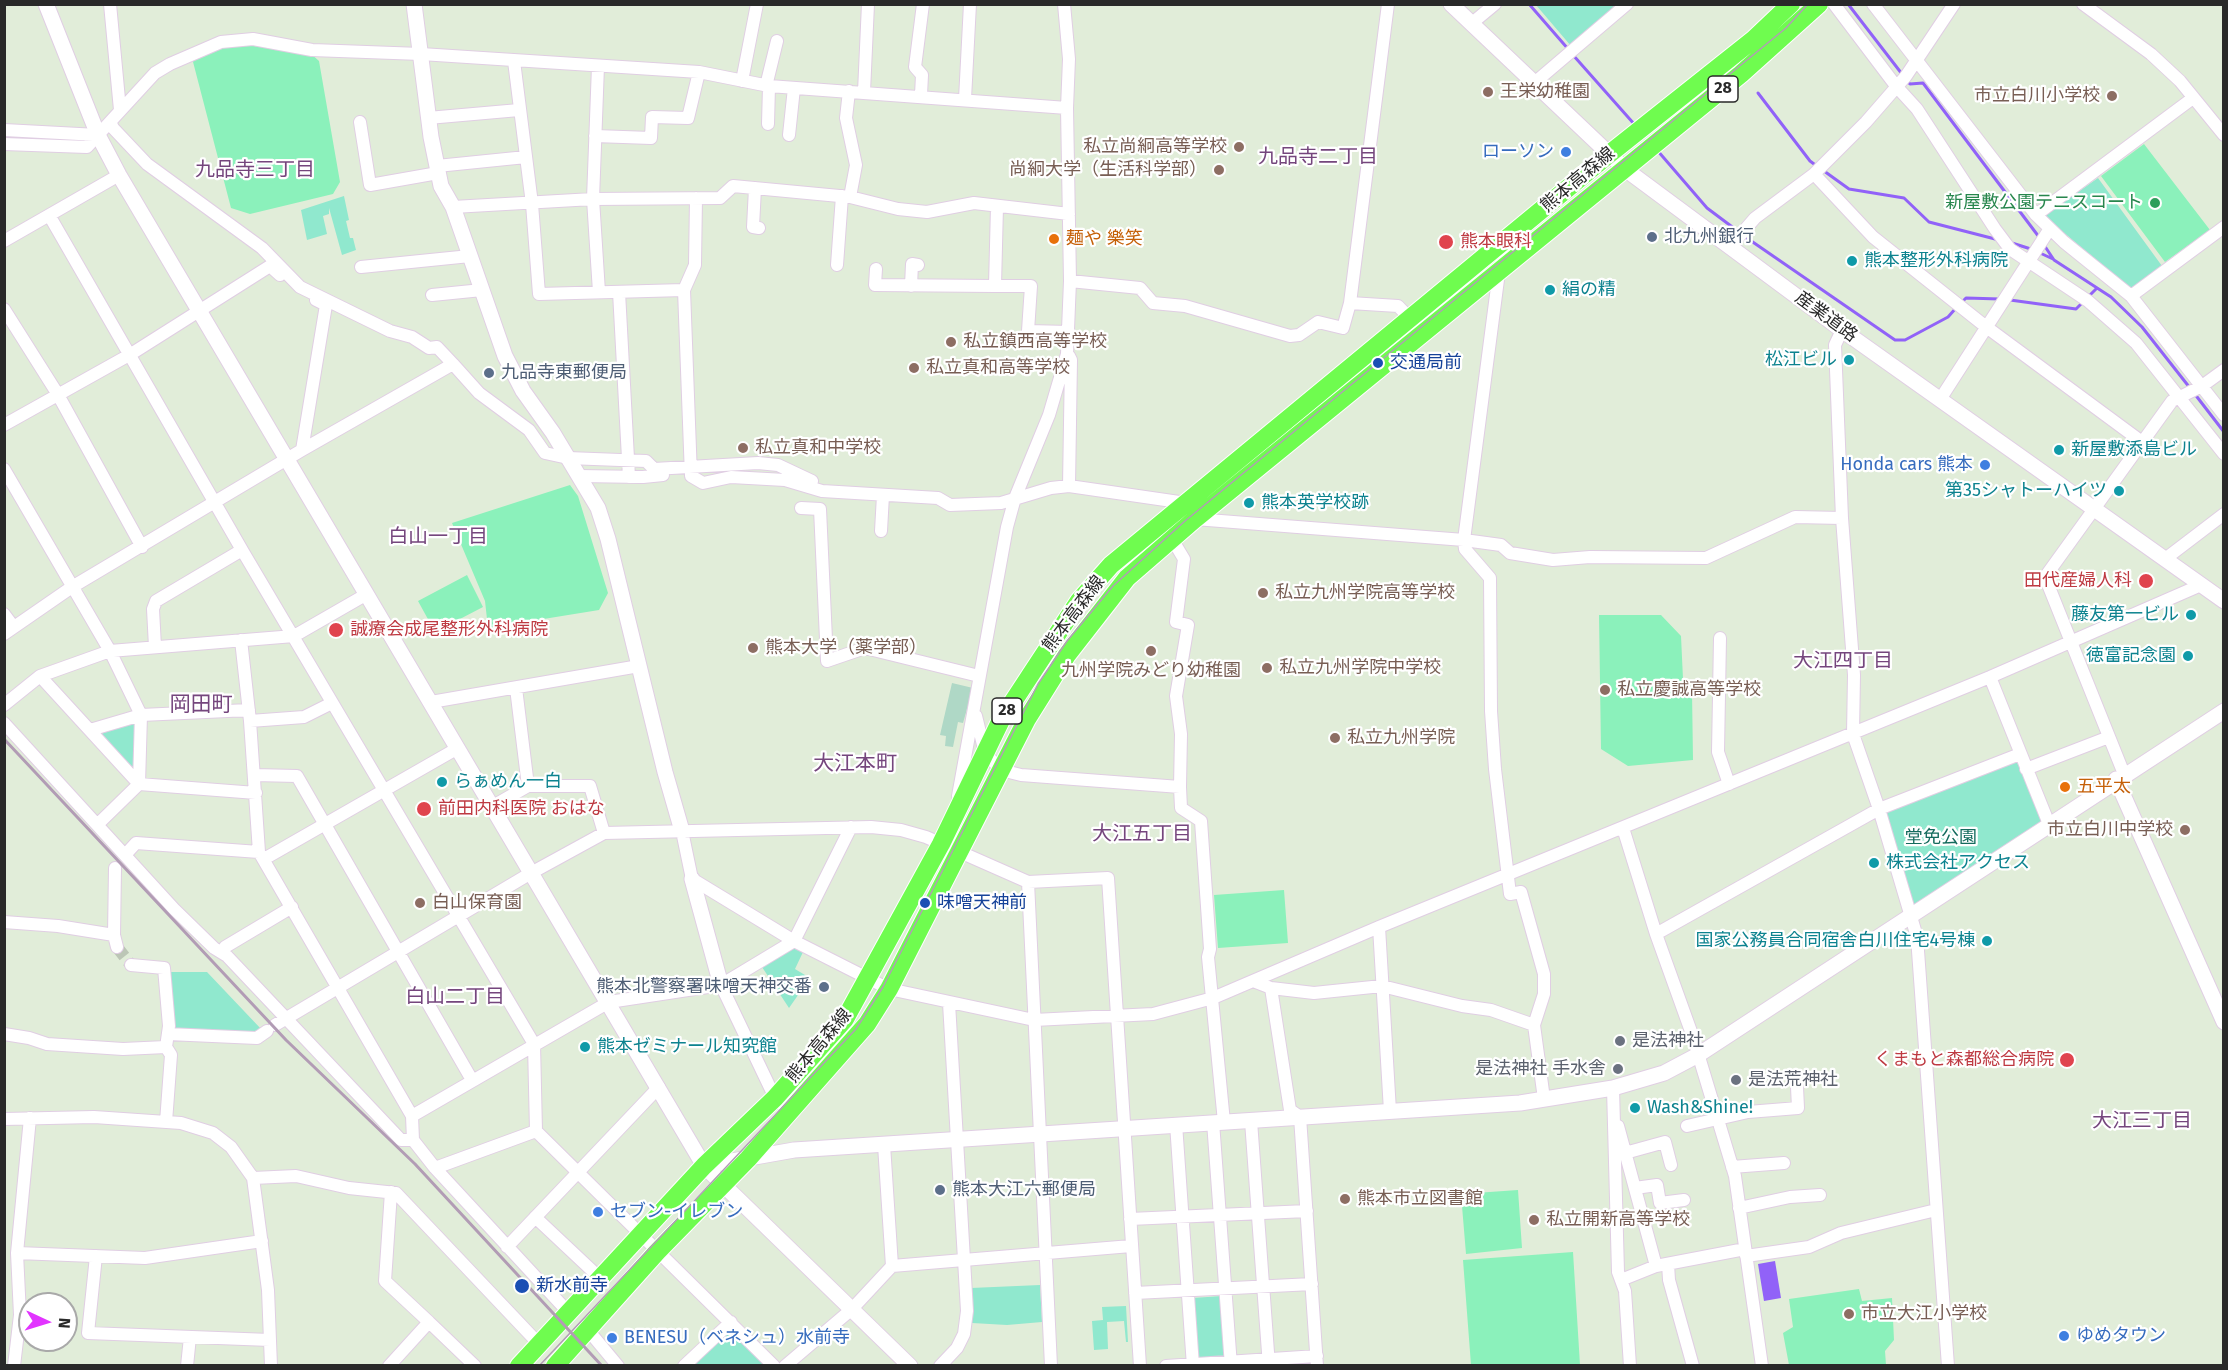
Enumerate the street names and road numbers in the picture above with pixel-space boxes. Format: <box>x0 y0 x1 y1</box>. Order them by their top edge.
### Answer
road number: 28 <box>1708 76 1738 102</box>
street label: 熊本高森線 <box>1537 143 1619 217</box>
street label: 産業道路 <box>1791 287 1861 347</box>
street label: 熊本高森線 <box>1038 572 1110 656</box>
road number: 28 <box>992 698 1022 724</box>
street label: 熊本高森線 <box>782 1005 856 1087</box>

